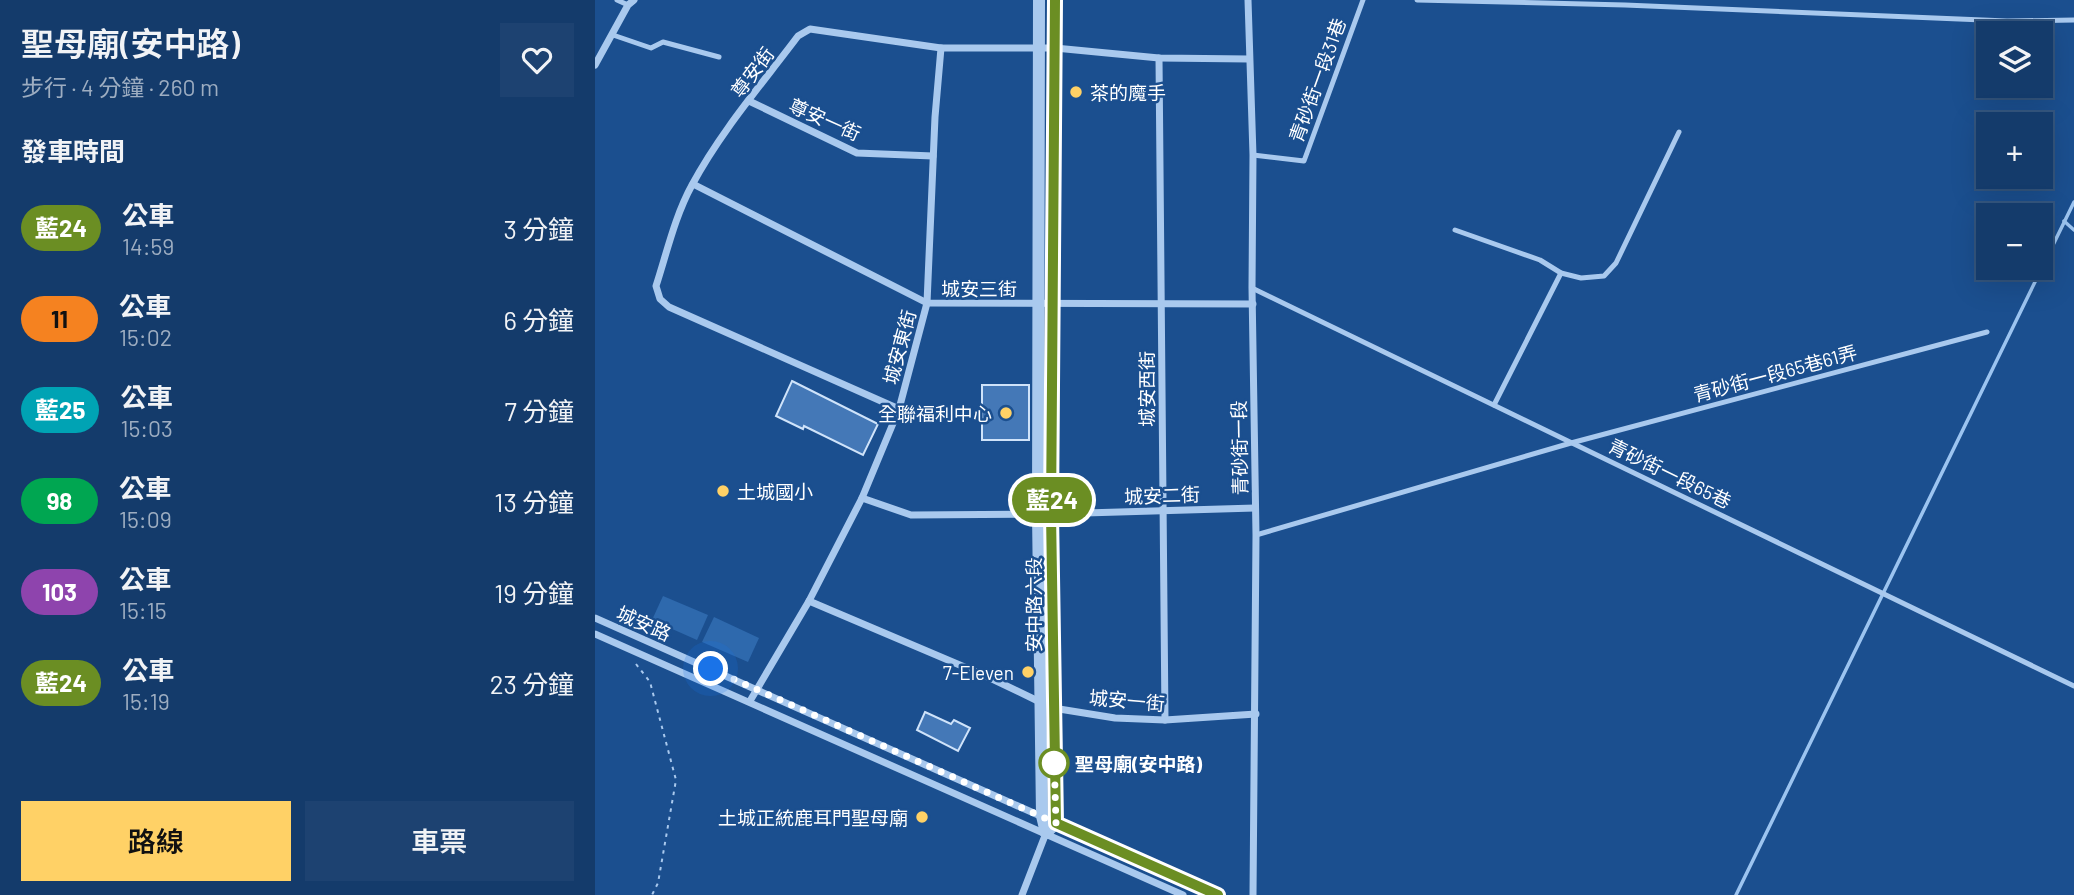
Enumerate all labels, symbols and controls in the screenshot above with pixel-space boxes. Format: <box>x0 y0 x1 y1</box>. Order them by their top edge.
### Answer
street label: 青砂街一段31巷 <box>1284 15 1350 145</box>
map controls <box>1976 21 2053 280</box>
button: layers <box>1976 21 2053 98</box>
text: 聖母廟(安中路) <box>21 23 240 63</box>
button: heart <box>500 23 574 97</box>
street label: 尊安街 <box>726 42 778 102</box>
text: 步行 · 4 分鐘 · 260 m <box>21 73 219 101</box>
place label: 茶的魔手 <box>1090 81 1166 104</box>
marker: 茶的魔手 <box>1068 84 1084 100</box>
street label: 尊安一街 <box>786 93 864 145</box>
button: + <box>1976 112 2053 189</box>
text: 發車時間 <box>21 135 125 166</box>
text: 公車 <box>122 199 174 230</box>
button: − <box>1976 203 2053 280</box>
text: 藍24 <box>35 213 87 242</box>
text: 3 分鐘 <box>503 213 574 244</box>
text: 14:59 <box>122 232 174 260</box>
street label: 城安三街 <box>941 277 1017 300</box>
text: 公車 <box>119 290 171 321</box>
text: 11 <box>51 304 68 333</box>
text: 6 分鐘 <box>503 304 574 335</box>
street label: 城安東街 <box>878 307 920 387</box>
text: 15:02 <box>119 323 172 351</box>
street label: 青砂街一段65巷61弄 <box>1691 340 1859 406</box>
street label: 城安西街 <box>1135 351 1158 427</box>
text: 公車 <box>120 381 172 412</box>
text: 藍25 <box>35 395 85 424</box>
text: 7 分鐘 <box>505 395 574 426</box>
street label: 青砂街一段 <box>1227 400 1251 496</box>
place label: 全聯福利中心 <box>878 402 992 425</box>
marker: 全聯福利中心 <box>998 405 1014 421</box>
text: 15:03 <box>120 414 173 442</box>
street label: 青砂街一段65巷 <box>1605 433 1735 513</box>
text: 公車 <box>119 472 171 503</box>
line badge: 藍24 <box>1012 477 1092 523</box>
place label: 土城國小 <box>737 480 813 503</box>
street label: 城安二街 <box>1124 482 1200 508</box>
marker: 土城國小 <box>715 483 731 499</box>
text: 藍24 <box>1026 485 1078 514</box>
text: 98 <box>47 486 72 515</box>
text: 13 分鐘 <box>494 486 574 517</box>
text: 15:09 <box>119 505 172 533</box>
street label: 安中路六段 <box>1022 557 1045 653</box>
text: 公車 <box>119 563 171 594</box>
text: 103 <box>42 577 77 606</box>
text: 19 分鐘 <box>494 577 574 608</box>
text: 15:15 <box>119 596 167 624</box>
street label: 城安路 <box>613 601 675 645</box>
your location <box>693 651 728 686</box>
text: 公車 <box>122 654 174 685</box>
place label: 7-Eleven <box>943 661 1014 684</box>
marker: 7-Eleven <box>1020 664 1036 680</box>
text: 藍24 <box>35 668 87 697</box>
text: 23 分鐘 <box>490 668 574 699</box>
street label: 城安一街 <box>1088 685 1166 715</box>
text: 15:19 <box>122 687 170 715</box>
marker: 聖母廟(安中路) <box>1039 748 1069 778</box>
place label: 聖母廟(安中路) <box>1075 752 1203 775</box>
button: 路線 <box>21 801 291 881</box>
button: 車票 <box>305 801 574 881</box>
place label: 土城正統鹿耳門聖母廟 <box>718 806 908 829</box>
marker: 土城正統鹿耳門聖母廟 <box>914 809 930 825</box>

